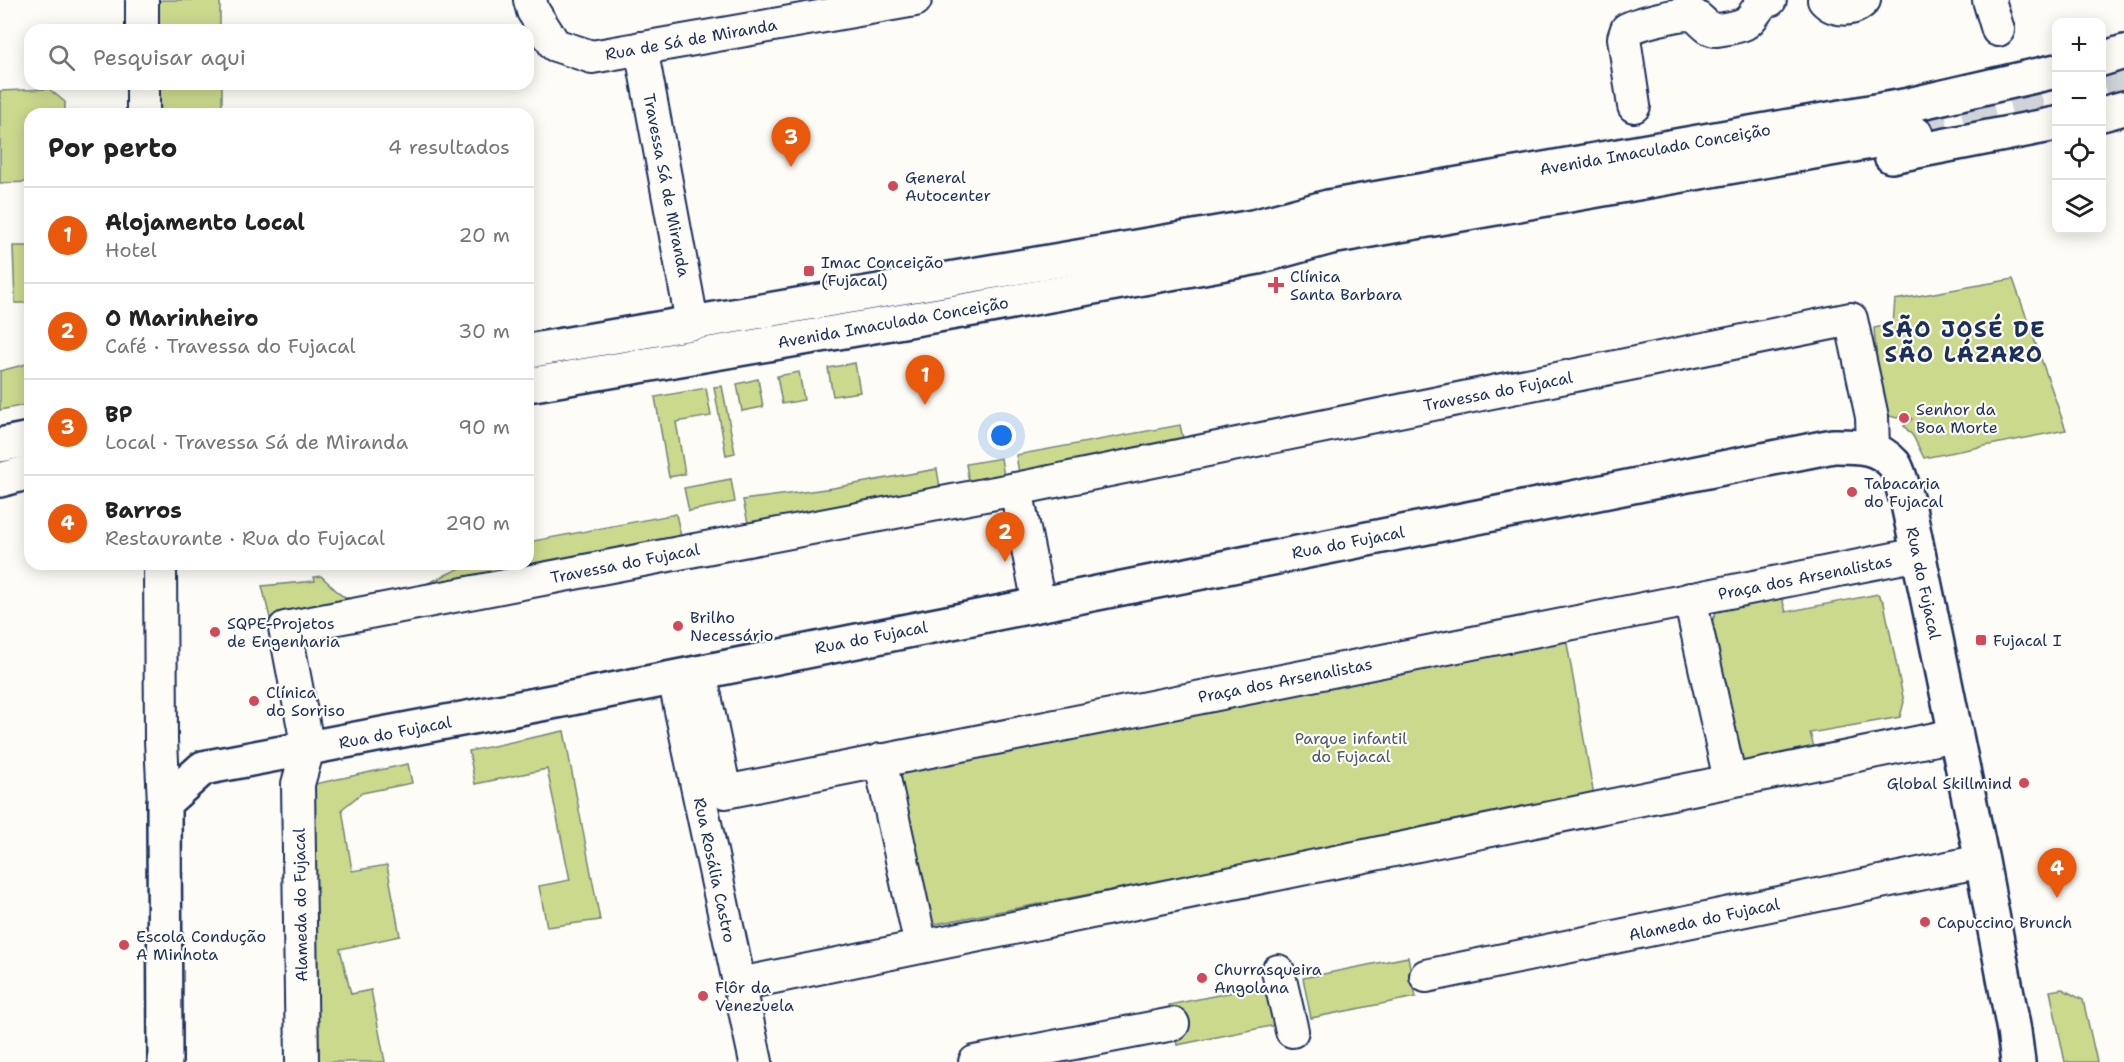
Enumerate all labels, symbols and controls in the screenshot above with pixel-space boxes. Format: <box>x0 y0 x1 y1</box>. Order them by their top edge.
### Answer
street label: Rua de Sá de Miranda <box>603 14 779 65</box>
map controls <box>2052 18 2106 234</box>
button: + <box>2052 18 2106 72</box>
search box <box>24 24 534 90</box>
icon: search <box>45 41 78 74</box>
text: Pesquisar aqui <box>93 43 246 72</box>
button: − <box>2052 72 2106 126</box>
street label: Travessa Sá de Miranda <box>638 91 695 279</box>
pin: 3 <box>772 118 810 167</box>
street label: Avenida Imaculada Conceição <box>1538 119 1772 180</box>
button: locate <box>2052 126 2106 180</box>
text: Por perto <box>48 130 177 165</box>
text: 4 resultados <box>388 134 510 160</box>
place label: General Autocenter <box>905 167 991 206</box>
marker: General Autocenter <box>886 179 900 193</box>
button: layers <box>2052 180 2106 234</box>
text: Alojamento Local <box>105 208 305 237</box>
text: 1 <box>63 222 72 248</box>
text: 20 m <box>459 222 510 248</box>
text: Hotel <box>105 237 157 263</box>
place label: Imac Conceição (Fujacal) <box>821 252 944 291</box>
marker: Imac Conceição (Fujacal) <box>802 264 816 278</box>
place label: Clínica Santa Barbara <box>1290 266 1402 305</box>
marker: Clínica Santa Barbara <box>1267 276 1285 294</box>
street label: Avenida Imaculada Conceição <box>776 292 1010 353</box>
text: O Marinheiro <box>105 304 259 333</box>
district label: SÃO JOSÉ DE SÃO LÁZARO <box>1882 313 2046 369</box>
text: 2 <box>61 318 75 344</box>
text: 30 m <box>458 318 510 344</box>
text: Café · Travessa do Fujacal <box>105 333 356 359</box>
pin: 1 <box>906 356 944 405</box>
street label: Travessa do Fujacal <box>1422 367 1575 416</box>
place label: Senhor da Boa Morte <box>1916 399 1998 438</box>
text: BP <box>105 400 133 429</box>
marker: Senhor da Boa Morte <box>1897 411 1911 425</box>
text: 3 <box>61 414 75 440</box>
text: 90 m <box>458 414 510 440</box>
your location <box>987 421 1016 450</box>
text: Local · Travessa Sá de Miranda <box>105 429 408 455</box>
place label: Tabacaria do Fujacal <box>1864 473 1943 512</box>
marker: Tabacaria do Fujacal <box>1845 485 1859 499</box>
text: Barros <box>105 496 182 525</box>
text: 4 <box>61 510 75 536</box>
text: 290 m <box>445 510 510 536</box>
pin: 2 <box>986 512 1024 562</box>
street label: Rua do Fujacal <box>1290 521 1406 564</box>
text: Restaurante · Rua do Fujacal <box>105 525 385 551</box>
street label: Rua do Fujacal <box>1901 525 1946 641</box>
street label: Travessa do Fujacal <box>549 539 702 588</box>
street label: Praça dos Arsenalistas <box>1716 550 1894 605</box>
place label: Brilho Necessário <box>690 607 773 646</box>
place label: SQPE-Projetos de Engenharia <box>227 613 340 652</box>
street label: Rua do Fujacal <box>813 616 929 659</box>
marker: Brilho Necessário <box>671 619 685 633</box>
marker: SQPE-Projetos de Engenharia <box>208 625 222 639</box>
place label: Fujacal I <box>1993 630 2062 651</box>
marker: Fujacal I <box>1974 633 1988 647</box>
street label: Praça dos Arsenalistas <box>1196 653 1374 708</box>
place label: Clínica do Sorriso <box>266 682 345 721</box>
marker: Clínica do Sorriso <box>247 694 261 708</box>
street label: Rua do Fujacal <box>337 711 453 754</box>
park label: Parque infantil do Fujacal <box>1295 728 1407 767</box>
place label: Global Skillmind <box>1887 773 2012 794</box>
marker: Global Skillmind <box>2017 776 2031 790</box>
street label: Rua Rosália Castro <box>689 796 740 944</box>
street label: Alameda do Fujacal <box>289 828 312 982</box>
pin: 4 <box>2038 848 2076 898</box>
street label: Alameda do Fujacal <box>1627 893 1782 946</box>
place label: Capuccino Brunch <box>1937 912 2072 933</box>
marker: Capuccino Brunch <box>1918 915 1932 929</box>
place label: Escola Condução A Minhota <box>136 926 266 965</box>
marker: Escola Condução A Minhota <box>117 938 131 952</box>
place label: Churrasqueira Angolana <box>1214 959 1322 998</box>
marker: Churrasqueira Angolana <box>1195 971 1209 985</box>
place label: Flôr da Venezuela <box>715 977 794 1016</box>
marker: Flôr da Venezuela <box>696 989 710 1003</box>

